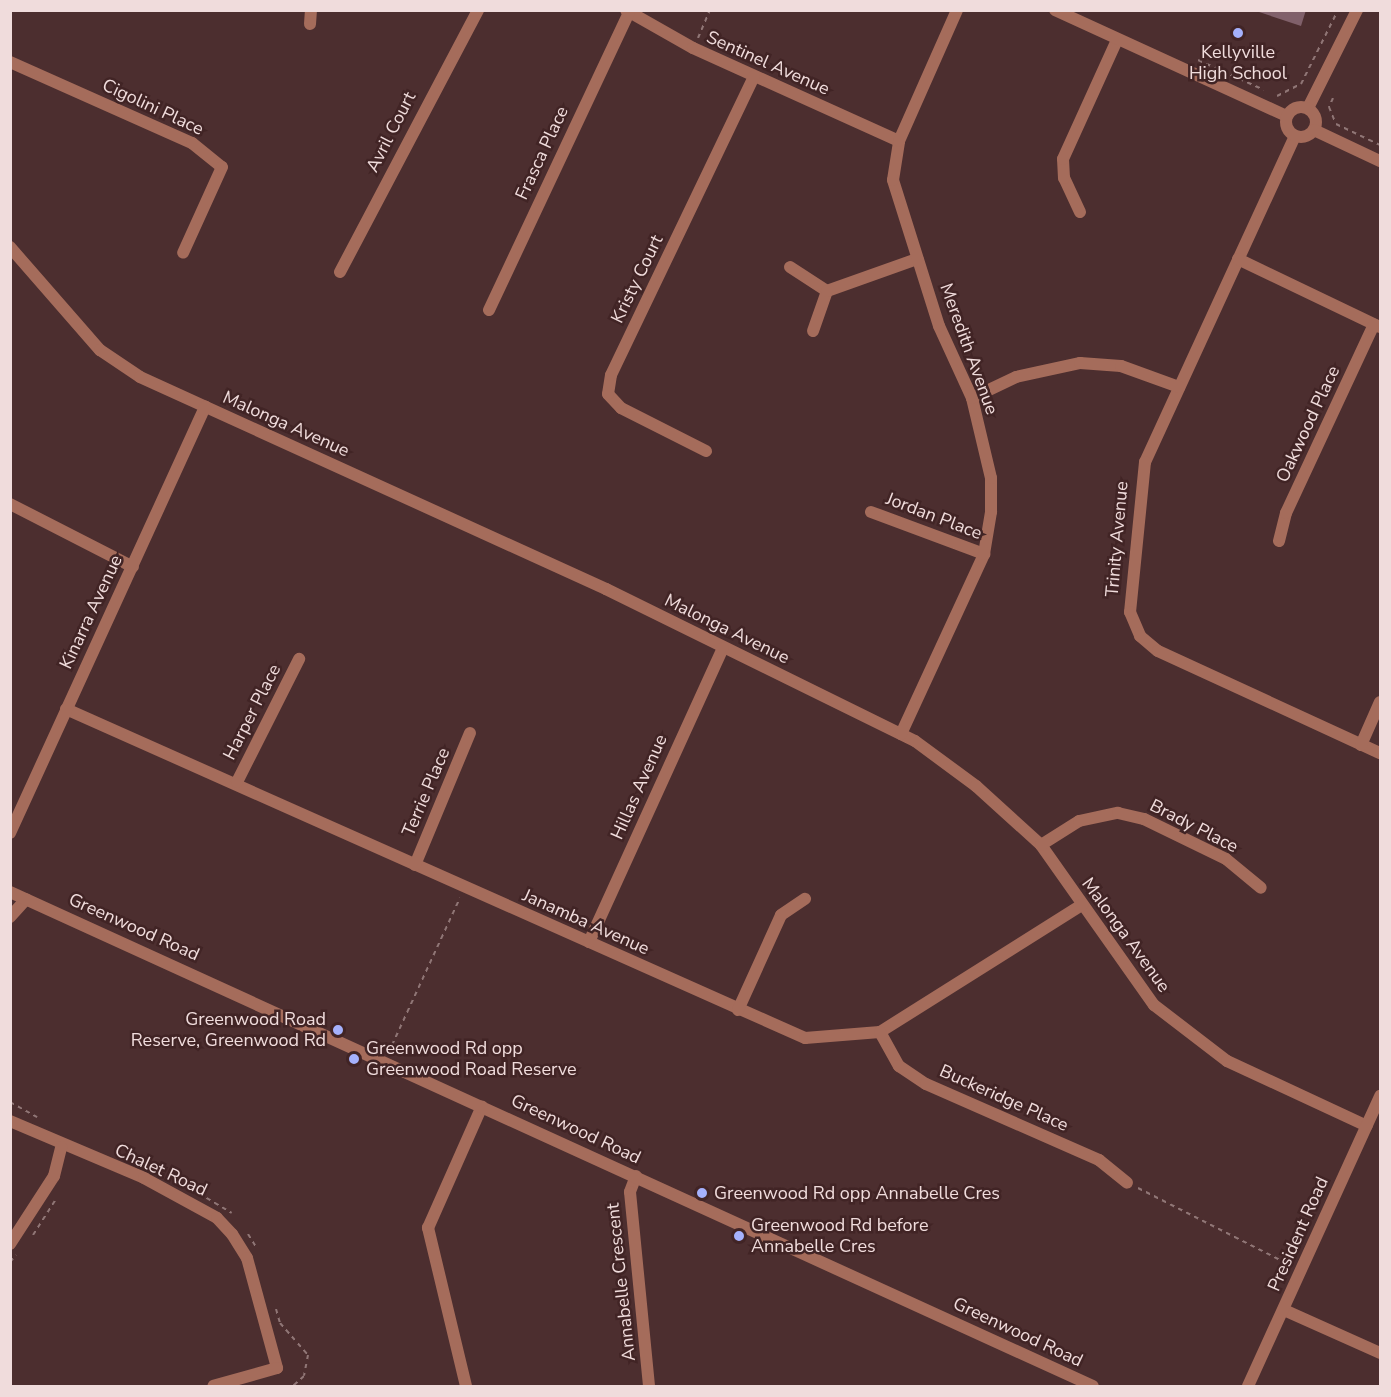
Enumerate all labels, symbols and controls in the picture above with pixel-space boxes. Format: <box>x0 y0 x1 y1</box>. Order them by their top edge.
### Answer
street label: Sentinel Avenue <box>703 26 833 100</box>
marker: Kellyville High School <box>1231 26 1245 40</box>
place label: Kellyville High School <box>1189 42 1287 84</box>
street label: Cigolini Place <box>99 74 207 140</box>
street label: Avril Court <box>362 88 420 176</box>
street label: Frasca Place <box>511 103 573 203</box>
street label: Kristy Court <box>606 231 668 327</box>
street label: Meredith Avenue <box>935 280 1003 418</box>
street label: Oakwood Place <box>1272 362 1344 486</box>
street label: Malonga Avenue <box>219 386 353 462</box>
street label: Trinity Avenue <box>1101 480 1133 598</box>
street label: Jordan Place <box>883 488 985 544</box>
street label: Kinarra Avenue <box>55 552 127 672</box>
street label: Malonga Avenue <box>661 589 793 669</box>
street label: Harper Place <box>219 660 285 764</box>
street label: Hillas Avenue <box>606 731 672 843</box>
street label: Terrie Place <box>398 744 454 840</box>
street label: Brady Place <box>1146 794 1242 858</box>
street label: Malonga Avenue <box>1077 873 1175 997</box>
street label: Janamba Avenue <box>519 884 653 960</box>
street label: Greenwood Road <box>65 889 203 965</box>
place label: Greenwood Road Reserve, Greenwood Rd <box>131 1009 326 1052</box>
marker: Greenwood Road Reserve, Greenwood Rd <box>331 1023 345 1037</box>
place label: Greenwood Rd opp Greenwood Road Reserve <box>366 1038 577 1080</box>
marker: Greenwood Rd opp Greenwood Road Reserve <box>347 1052 361 1066</box>
street label: Buckeridge Place <box>936 1060 1072 1136</box>
street label: Greenwood Road <box>508 1089 644 1169</box>
street label: Chalet Road <box>111 1139 211 1201</box>
street label: President Road <box>1263 1173 1333 1295</box>
place label: Greenwood Rd opp Annabelle Cres <box>714 1182 1000 1204</box>
marker: Greenwood Rd opp Annabelle Cres <box>695 1186 709 1200</box>
street label: Annabelle Crescent <box>602 1202 640 1362</box>
place label: Greenwood Rd before Annabelle Cres <box>751 1215 928 1258</box>
marker: Greenwood Rd before Annabelle Cres <box>732 1229 746 1243</box>
street label: Greenwood Road <box>950 1292 1086 1372</box>

